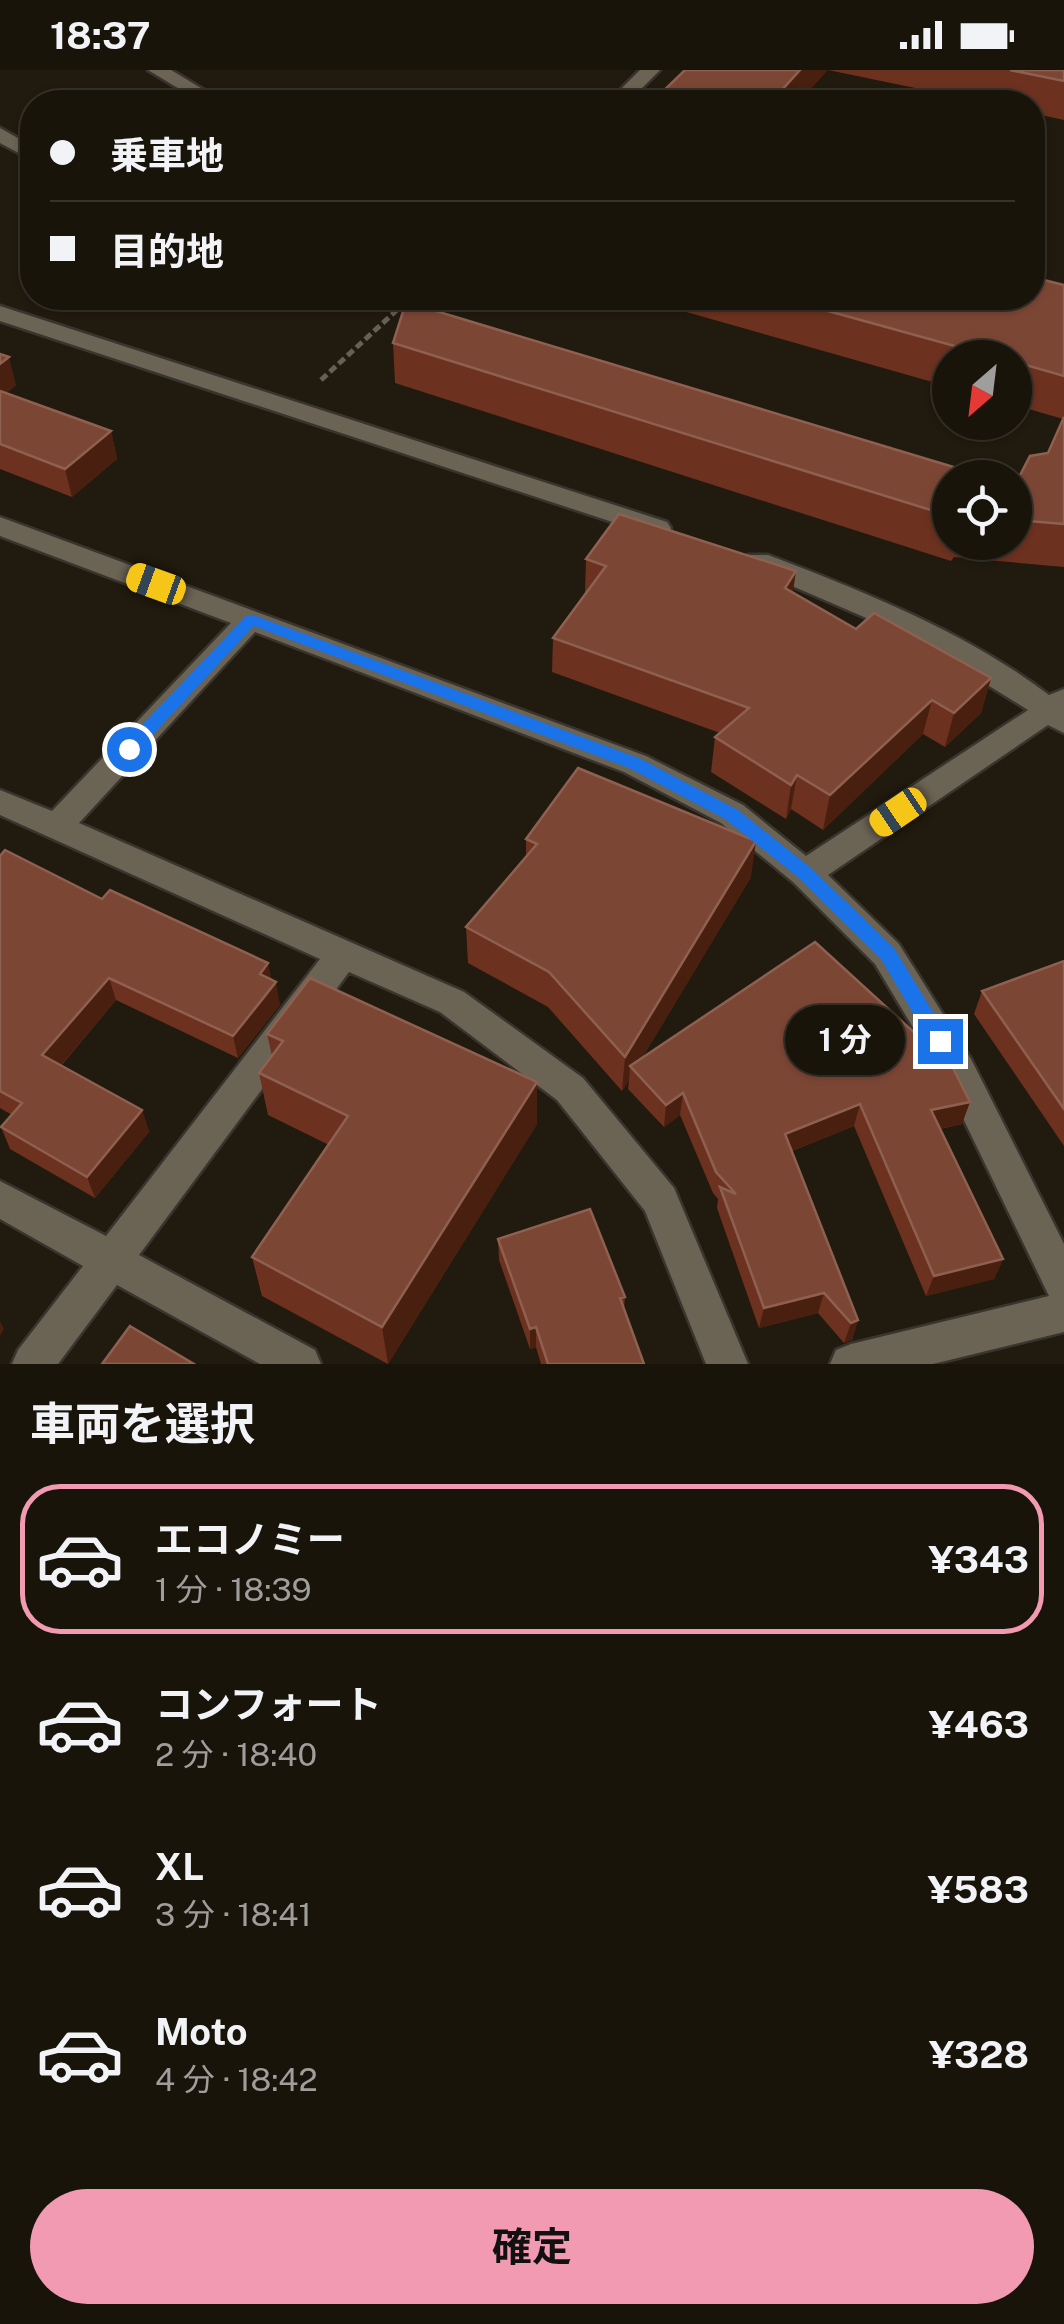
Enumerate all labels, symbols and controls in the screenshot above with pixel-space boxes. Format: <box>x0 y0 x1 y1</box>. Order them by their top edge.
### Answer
text: 18:37 <box>50 13 150 58</box>
text: 乗車地 <box>110 133 224 178</box>
text: 目的地 <box>110 229 224 274</box>
north arrow <box>932 340 1032 440</box>
map controls <box>932 340 1032 560</box>
button: locate <box>932 460 1032 560</box>
car <box>123 560 189 608</box>
route start <box>107 727 152 772</box>
car <box>865 783 931 841</box>
callout: 1 分 <box>785 1006 905 1076</box>
route end <box>918 1019 963 1064</box>
text: 1 分 <box>819 1021 871 1058</box>
text: 車両を選択 <box>30 1397 255 1450</box>
icon: car <box>35 1514 125 1604</box>
text: エコノミー <box>155 1517 345 1562</box>
text: ¥343 <box>929 1537 1029 1582</box>
text: 1 分 · 18:39 <box>155 1571 311 1608</box>
icon: car <box>35 1679 125 1769</box>
text: コンフォート <box>155 1682 382 1727</box>
text: ¥463 <box>929 1702 1029 1747</box>
text: 2 分 · 18:40 <box>155 1736 317 1773</box>
icon: car <box>35 1844 125 1934</box>
text: XL <box>155 1844 204 1889</box>
text: ¥583 <box>928 1867 1029 1912</box>
text: 3 分 · 18:41 <box>155 1896 312 1933</box>
icon: car <box>35 2009 125 2099</box>
text: Moto <box>155 2009 248 2054</box>
text: ¥328 <box>929 2032 1029 2077</box>
text: 4 分 · 18:42 <box>155 2061 318 2098</box>
button: 確定 <box>30 2189 1034 2304</box>

